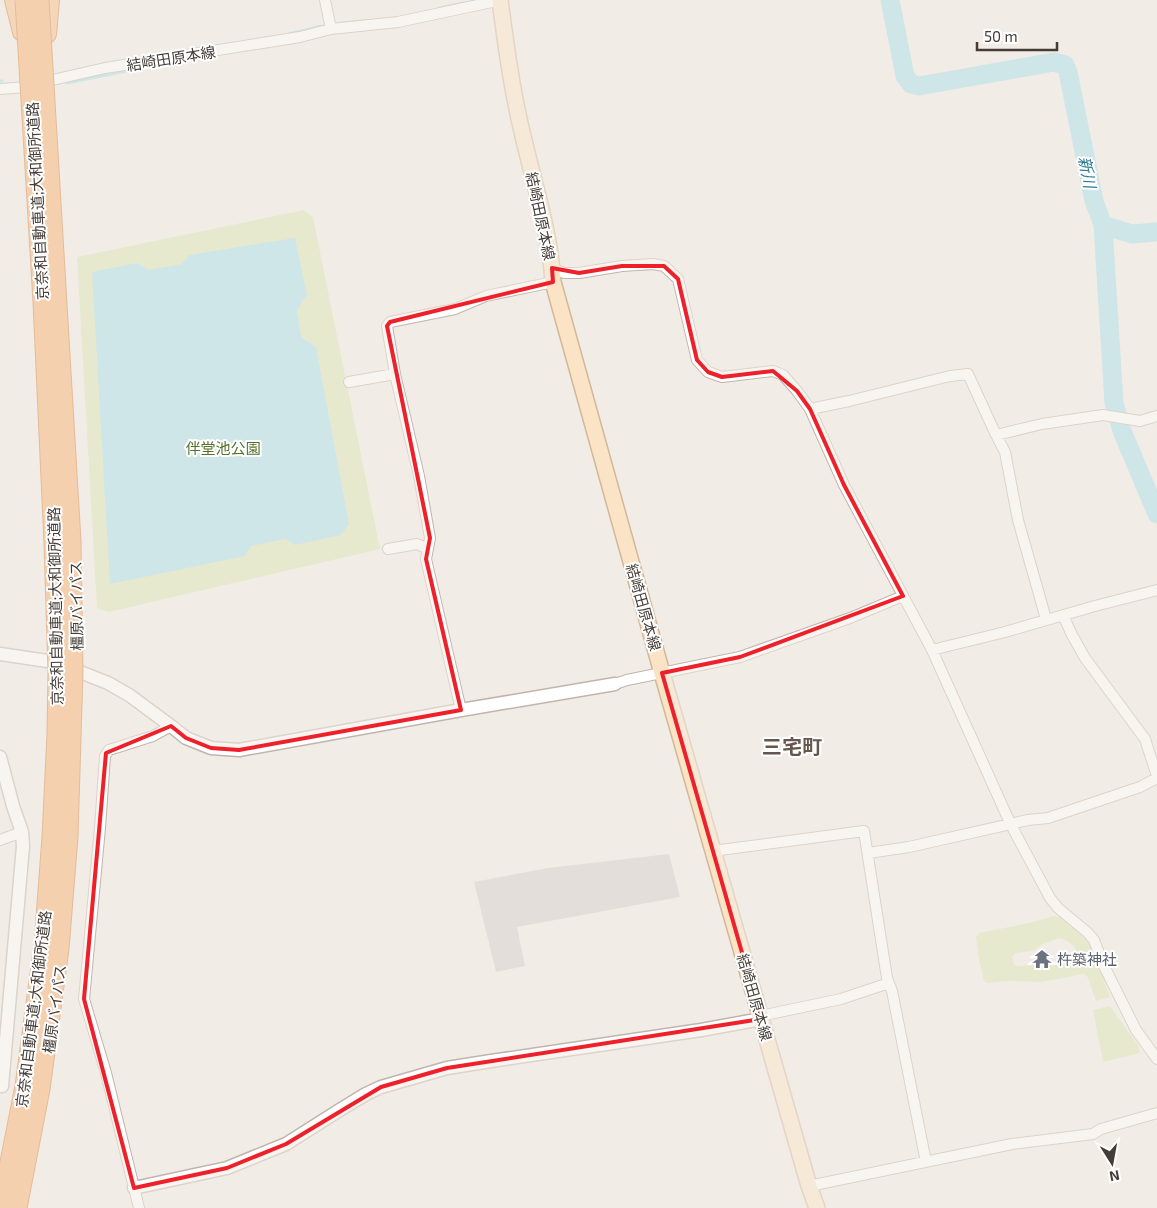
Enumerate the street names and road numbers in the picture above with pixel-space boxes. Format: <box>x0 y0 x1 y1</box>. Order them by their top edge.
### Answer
street label: 結崎田原本線 <box>125 42 217 74</box>
street label: 京奈和自動車道;大和御所道路 <box>23 101 51 301</box>
street label: 結崎田原本線 <box>523 170 559 262</box>
street label: 京奈和自動車道;大和御所道路 <box>44 507 66 705</box>
street label: 橿原バイパス <box>66 561 86 651</box>
street label: 結崎田原本線 <box>623 561 665 653</box>
street label: 京奈和自動車道;大和御所道路 <box>12 909 54 1109</box>
street label: 結崎田原本線 <box>734 951 776 1043</box>
street label: 橿原バイパス <box>39 963 69 1055</box>

